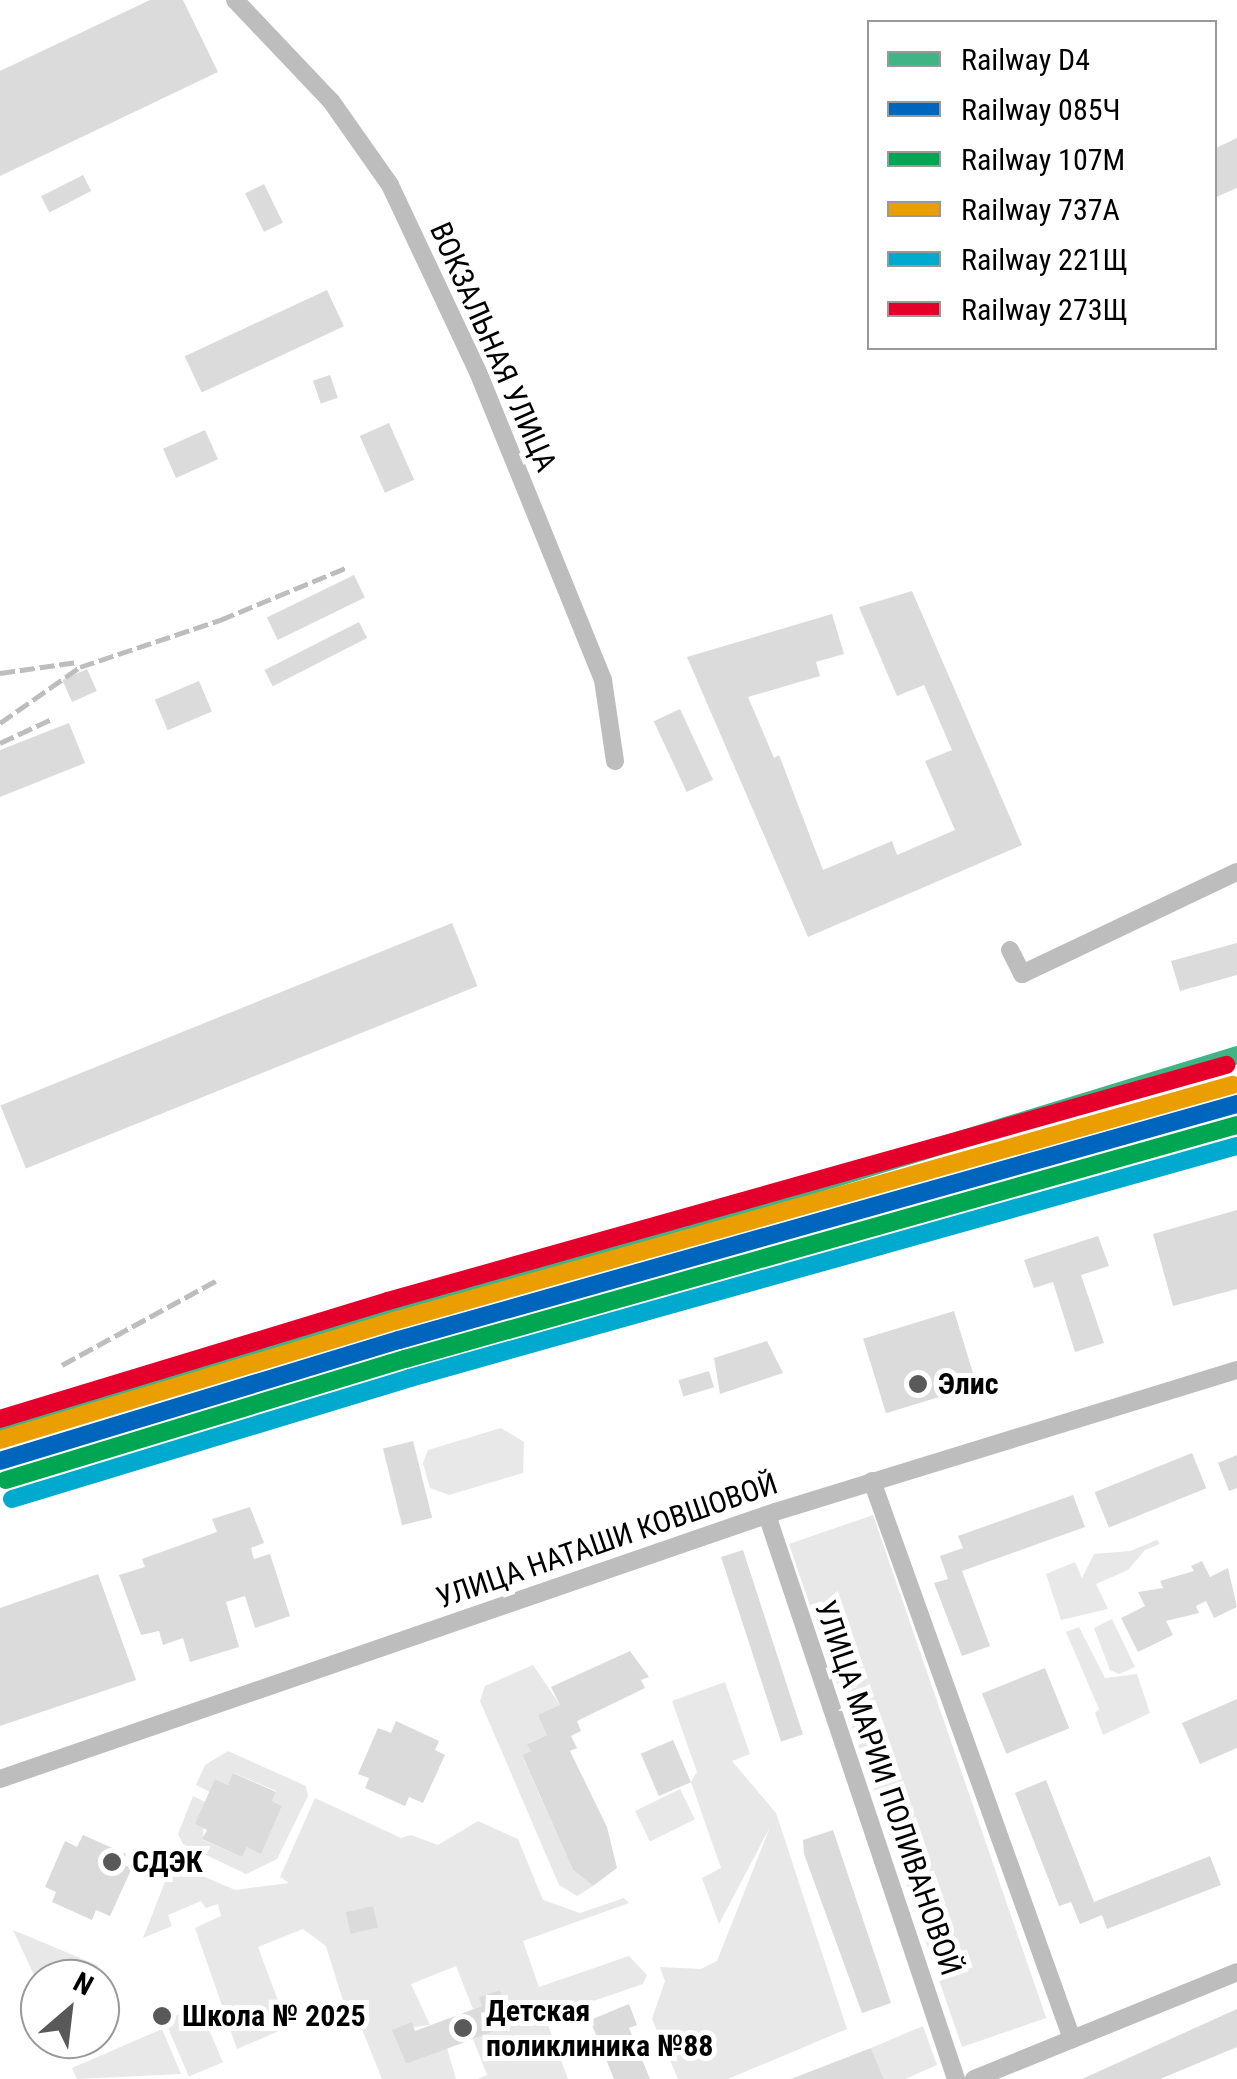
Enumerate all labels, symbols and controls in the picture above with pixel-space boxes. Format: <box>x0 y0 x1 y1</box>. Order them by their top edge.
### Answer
legend <box>867 20 1217 350</box>
text: Railway D4 <box>961 42 1090 77</box>
text: Railway 085Ч <box>961 92 1121 127</box>
text: Railway 107М <box>961 142 1125 177</box>
text: Railway 737А <box>961 192 1120 227</box>
street label: ВОКЗАЛЬНАЯ УЛИЦА <box>422 217 564 477</box>
text: Railway 221Щ <box>961 242 1128 277</box>
text: Railway 273Щ <box>961 292 1128 327</box>
place label: Элис <box>938 1366 998 1402</box>
marker: Элис <box>907 1373 929 1395</box>
street label: УЛИЦА НАТАШИ КОВШОВОЙ <box>432 1466 782 1616</box>
street label: УЛИЦА МАРИИ ПОЛИВАНОВОЙ <box>807 1596 969 1980</box>
place label: СДЭК <box>132 1844 203 1880</box>
marker: СДЭК <box>101 1851 123 1873</box>
north arrow <box>20 1959 120 2059</box>
text: N <box>68 1965 99 2002</box>
place label: Детская поликлиника №88 <box>486 1993 713 2064</box>
place label: Школа № 2025 <box>182 1998 366 2034</box>
marker: Школа № 2025 <box>151 2005 173 2027</box>
marker: Детская поликлиника №88 <box>450 2015 476 2041</box>

